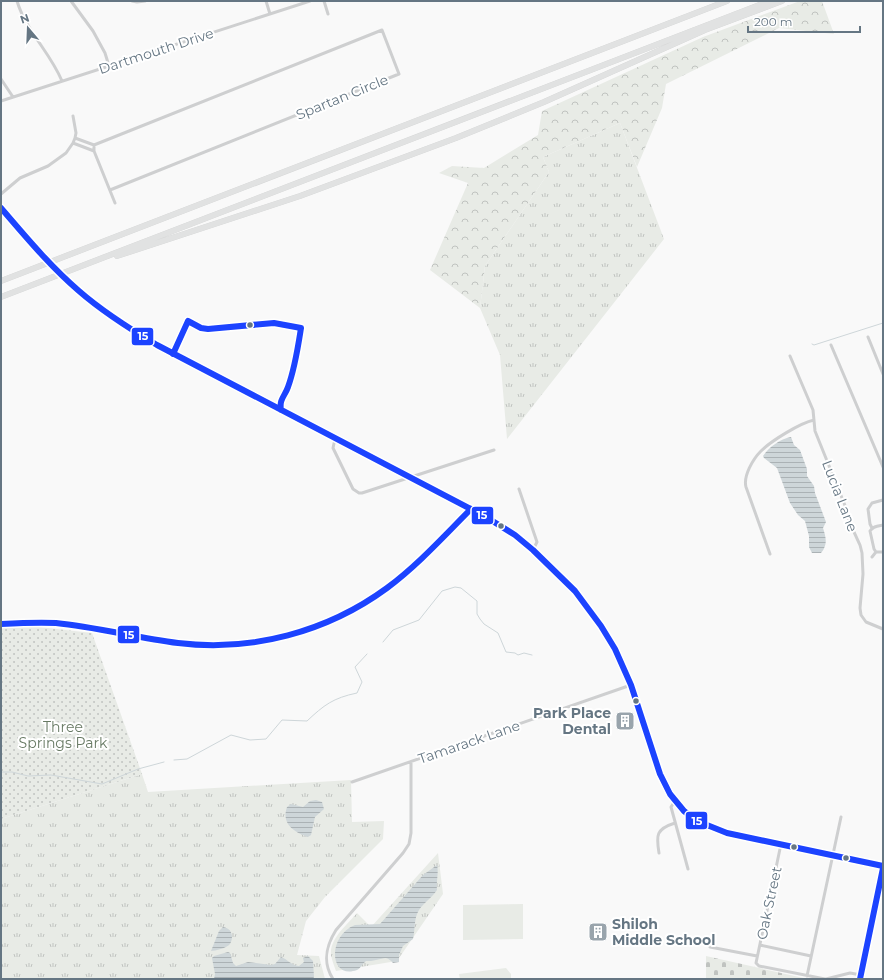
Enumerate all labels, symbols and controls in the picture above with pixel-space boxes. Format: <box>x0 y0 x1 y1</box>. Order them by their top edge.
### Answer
north arrow <box>8 8 48 48</box>
scale bar <box>748 8 860 34</box>
text: N <box>18 10 31 27</box>
text: 200 m <box>754 14 793 29</box>
street label: Dartmouth Drive <box>96 24 216 78</box>
street label: Spartan Circle <box>293 70 391 124</box>
unlabelled marker <box>245 320 255 330</box>
line badge: 15 <box>131 327 154 346</box>
text: 15 <box>138 329 149 343</box>
street label: Lucia Lane <box>818 458 862 534</box>
line badge: 15 <box>471 506 494 525</box>
text: 15 <box>477 508 488 522</box>
unlabelled marker <box>496 521 506 531</box>
line badge: 15 <box>117 625 140 644</box>
text: 15 <box>124 628 135 642</box>
unlabelled marker <box>631 696 641 706</box>
place label: Park Place Dental <box>533 704 611 738</box>
building icon: Park Place Dental <box>614 710 636 732</box>
street label: Tamarack Lane <box>416 716 522 768</box>
park label: Three Springs Park <box>19 718 108 752</box>
line badge: 15 <box>685 811 708 830</box>
text: 15 <box>692 814 703 828</box>
unlabelled marker <box>789 842 799 852</box>
unlabelled marker <box>841 853 851 863</box>
street label: Oak Street <box>752 864 786 941</box>
place label: Shiloh Middle School <box>612 915 715 949</box>
building icon: Shiloh Middle School <box>587 921 609 943</box>

